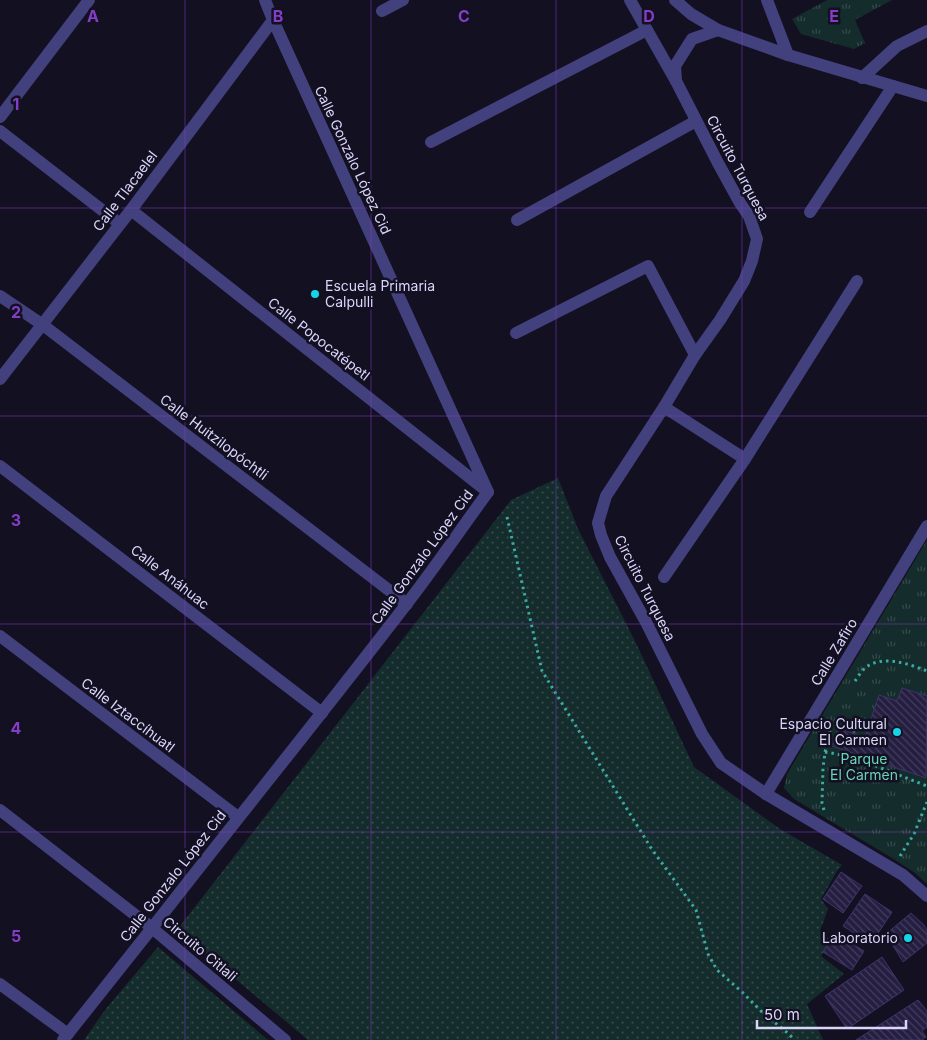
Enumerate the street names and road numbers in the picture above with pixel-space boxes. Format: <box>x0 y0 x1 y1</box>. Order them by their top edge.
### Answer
street label: Calle Gonzalo López Cid <box>311 83 395 237</box>
street label: Circuito Turquesa <box>704 112 773 223</box>
street label: Calle Tlacaelel <box>89 147 160 234</box>
street label: Calle Popocatépetl <box>265 294 374 384</box>
street label: Calle Huitzilopóchtli <box>157 390 272 483</box>
street label: Calle Gonzalo López Cid <box>367 486 476 627</box>
street label: Circuito Turquesa <box>611 532 680 644</box>
street label: Calle Anáhuac <box>128 541 213 613</box>
street label: Calle Zafiro <box>807 615 860 689</box>
street label: Calle Iztaccíhuatl <box>78 674 178 755</box>
street label: Calle Gonzalo López Cid <box>116 807 229 945</box>
street label: Circuito Citlali <box>160 913 241 984</box>

